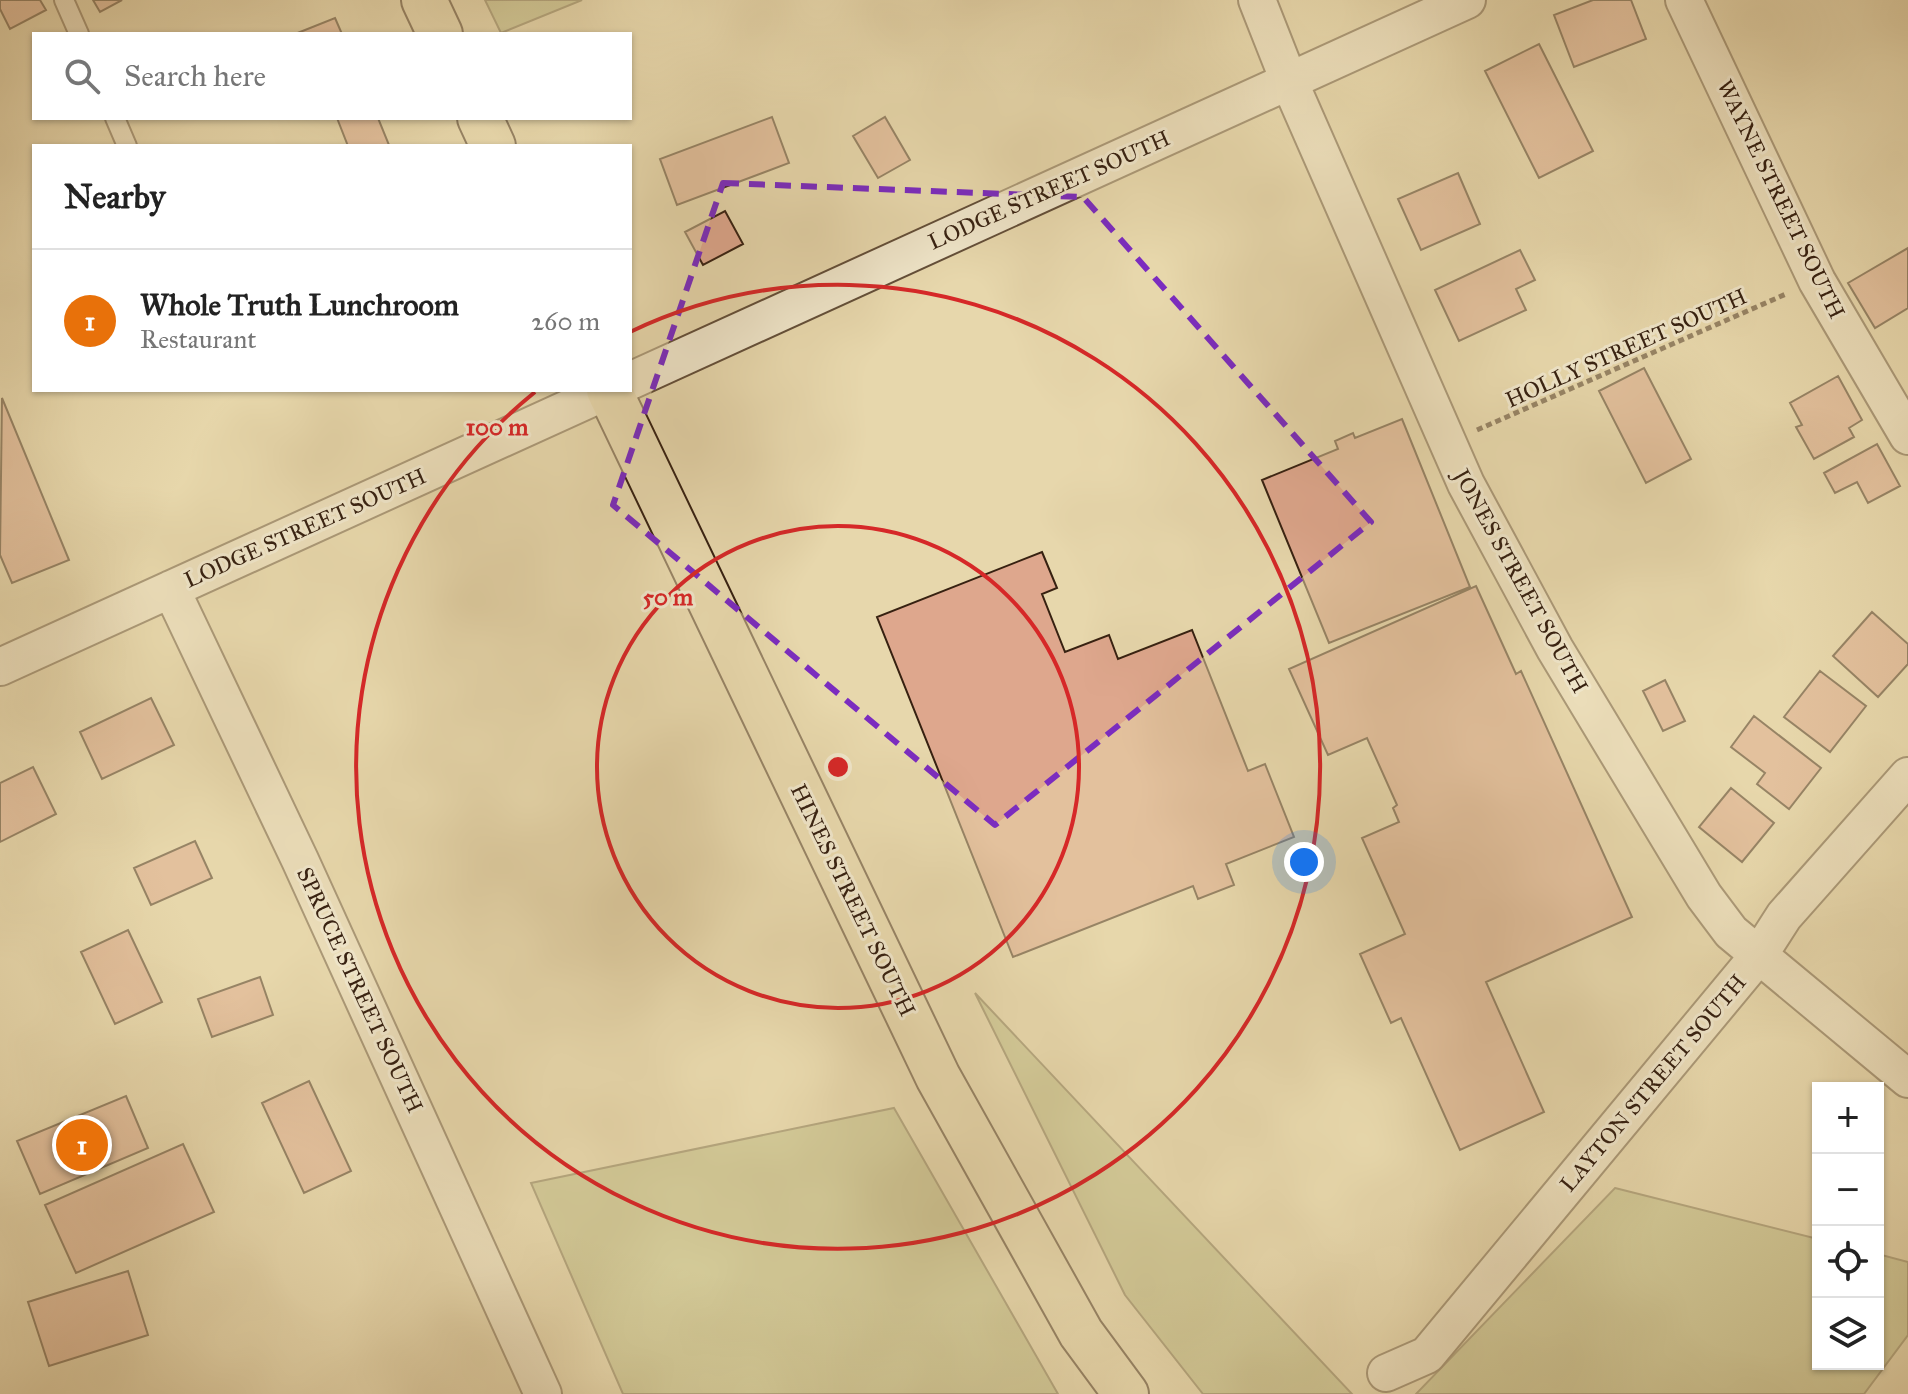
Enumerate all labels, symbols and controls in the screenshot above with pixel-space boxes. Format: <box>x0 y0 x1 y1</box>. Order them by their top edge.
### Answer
search box <box>32 32 632 120</box>
icon: search <box>60 54 104 98</box>
text: Search here <box>124 58 266 94</box>
street label: WAYNE STREET SOUTH <box>1711 75 1851 323</box>
street label: LODGE STREET SOUTH <box>924 124 1174 256</box>
text: Nearby <box>64 176 166 217</box>
street label: HOLLY STREET SOUTH <box>1501 283 1751 413</box>
text: Whole Truth Lunchroom <box>140 287 459 323</box>
text: 1 <box>85 305 95 337</box>
text: 260 m <box>531 305 600 337</box>
text: Restaurant <box>140 323 256 355</box>
text: 100 m <box>466 412 529 442</box>
street label: LODGE STREET SOUTH <box>180 462 430 594</box>
street label: JONES STREET SOUTH <box>1447 462 1594 698</box>
text: 50 m <box>643 582 694 612</box>
centre of rings <box>824 753 852 781</box>
street label: HINES STREET SOUTH <box>785 779 921 1021</box>
your location <box>1284 842 1324 882</box>
street label: SPRUCE STREET SOUTH <box>291 863 429 1117</box>
street label: LAYTON STREET SOUTH <box>1554 969 1752 1197</box>
map controls <box>1812 1082 1884 1370</box>
button: + <box>1812 1082 1884 1154</box>
pin: 1 <box>56 1115 108 1175</box>
button: − <box>1812 1154 1884 1226</box>
button: locate <box>1812 1226 1884 1298</box>
button: layers <box>1812 1298 1884 1370</box>

